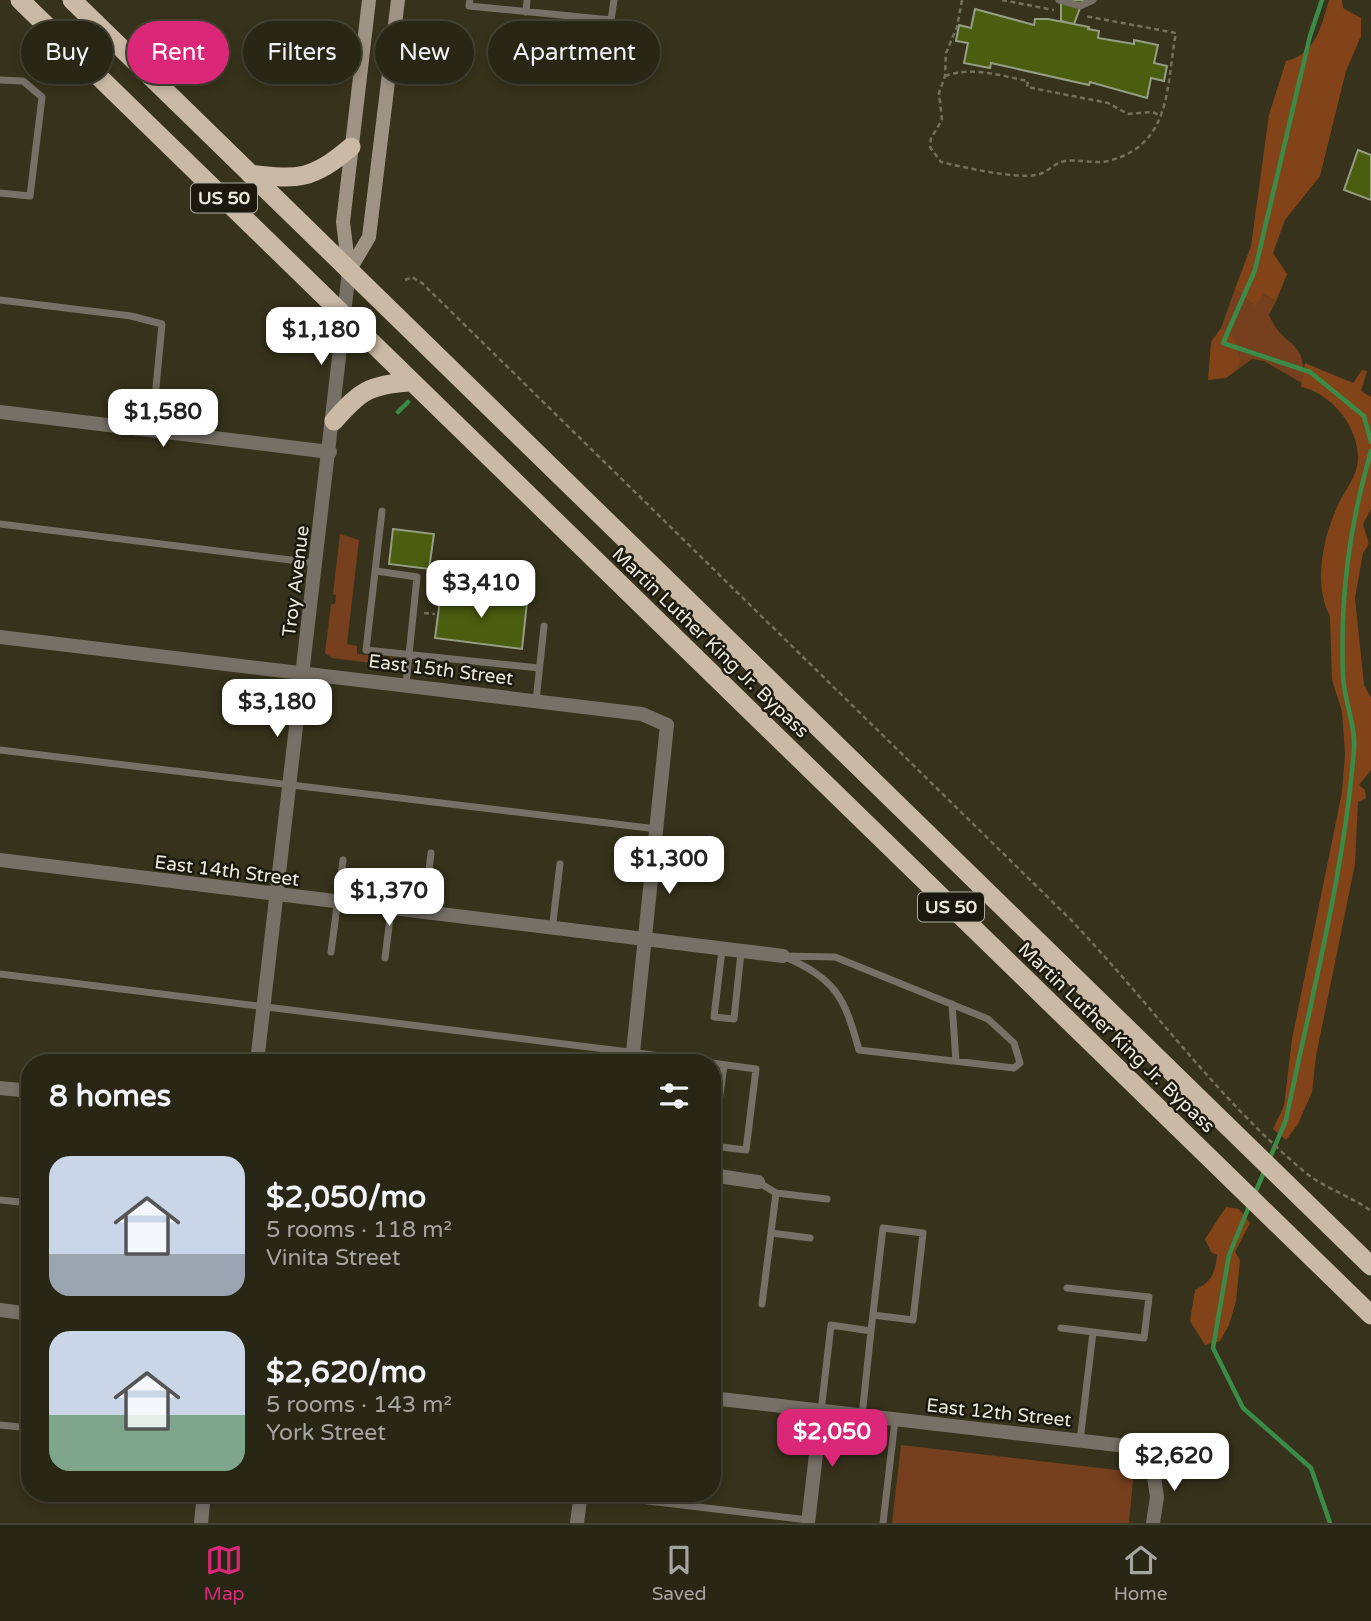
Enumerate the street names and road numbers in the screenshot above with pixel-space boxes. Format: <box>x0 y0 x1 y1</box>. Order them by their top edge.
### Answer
road number: US 50 <box>191 183 257 212</box>
street label: Troy Avenue <box>278 524 314 638</box>
street label: Martin Luther King Jr. Bypass <box>608 543 813 743</box>
street label: East 15th Street <box>367 650 515 690</box>
street label: East 14th Street <box>153 851 301 891</box>
road number: US 50 <box>918 893 984 922</box>
street label: Martin Luther King Jr. Bypass <box>1014 938 1219 1138</box>
street label: East 12th Street <box>925 1394 1073 1432</box>

